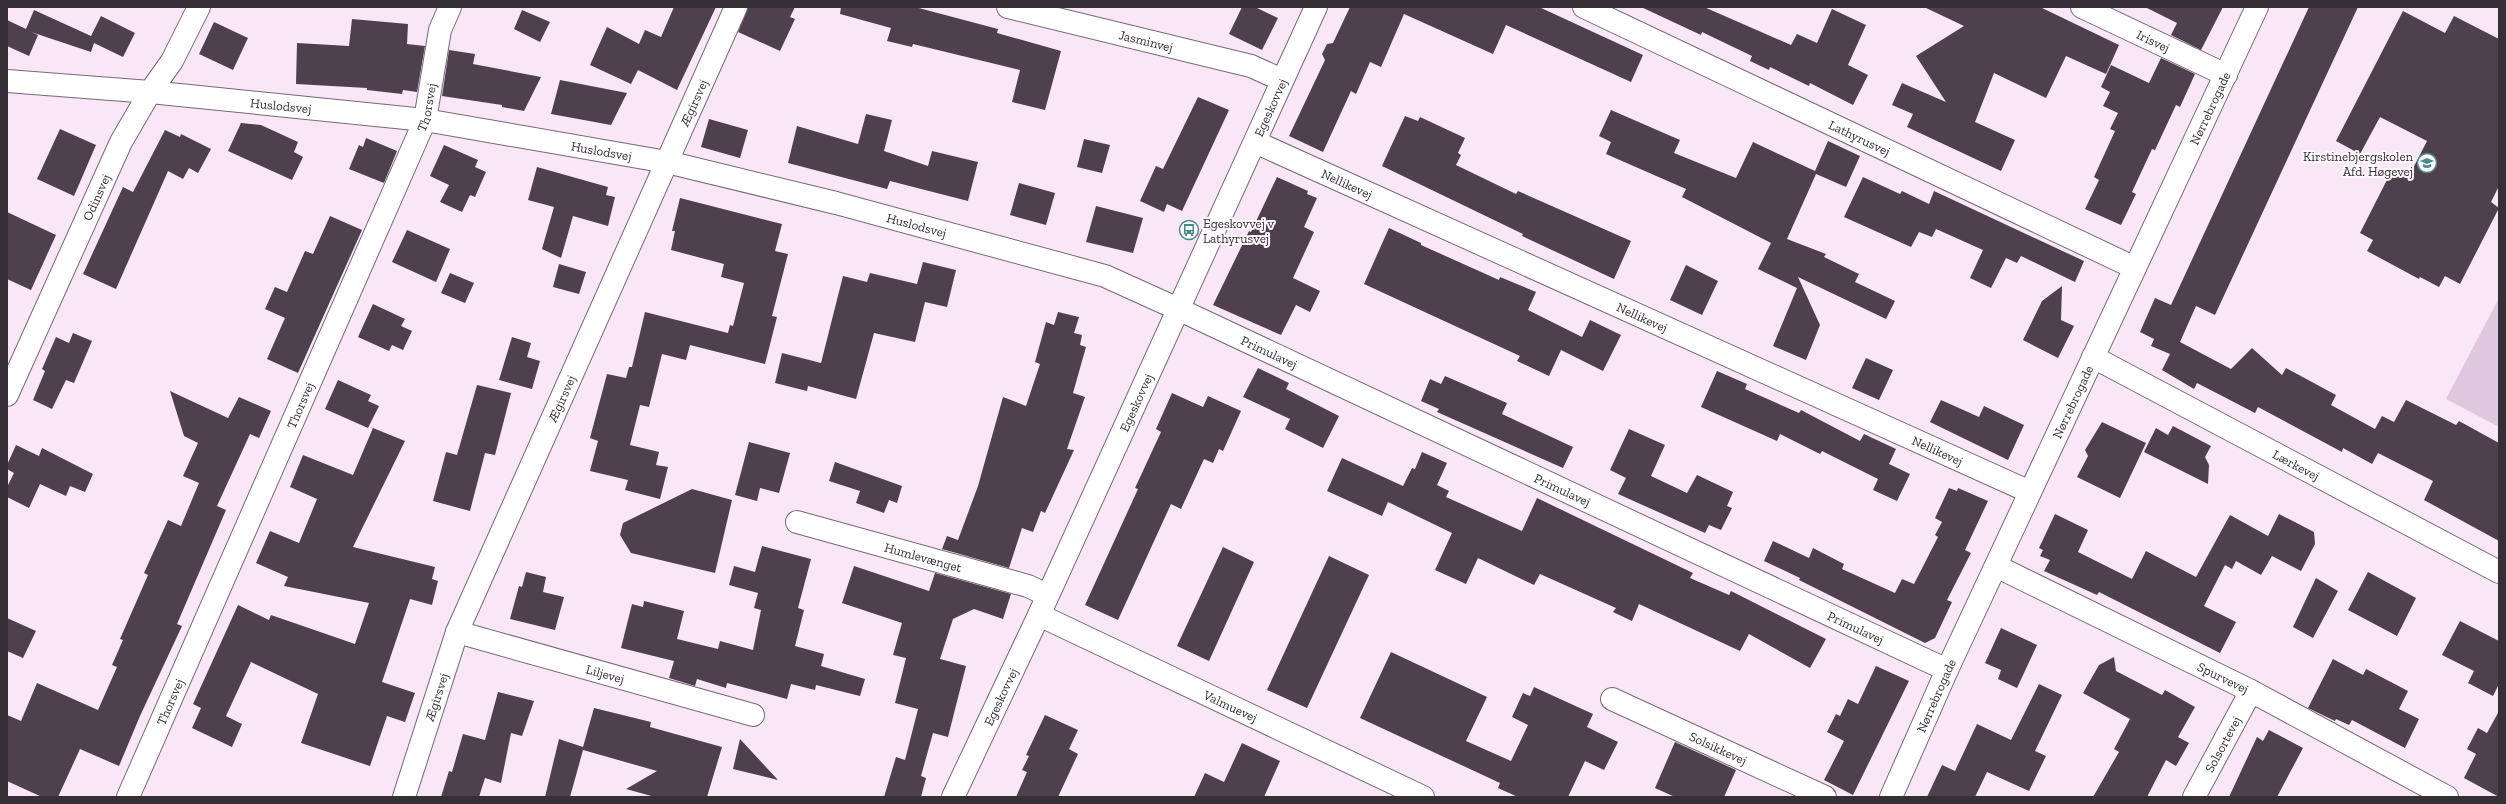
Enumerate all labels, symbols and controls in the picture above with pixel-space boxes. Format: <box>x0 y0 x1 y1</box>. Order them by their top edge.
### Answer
street label: Jasminvej <box>1117 27 1175 55</box>
street label: Irisvej <box>2134 27 2172 56</box>
street label: Nørrebrogade <box>2186 69 2233 147</box>
street label: Egeskovvej <box>1251 76 1291 139</box>
street label: Ægirsvej <box>676 77 711 129</box>
street label: Thorsvej <box>413 82 440 134</box>
street label: Huslodsvej <box>250 95 312 117</box>
street label: Lathyrusvej <box>1827 117 1893 159</box>
street label: Huslodsvej <box>570 138 633 164</box>
place label: Kirstinebjergskolen Afd. Høgevej <box>2303 149 2414 180</box>
school or university icon: Kirstinebjergskolen Afd. Høgevej <box>2416 152 2438 174</box>
street label: Nellikevej <box>1319 166 1375 202</box>
street label: Odinsvej <box>79 172 114 223</box>
street label: Huslodsvej <box>885 210 948 241</box>
place label: Egeskovvej v Lathyrusvej <box>1203 216 1275 247</box>
bus stop icon: Egeskovvej v Lathyrusvej <box>1178 219 1200 241</box>
street label: Nellikevej <box>1615 299 1670 336</box>
street label: Primulavej <box>1239 332 1300 372</box>
street label: Nørrebrogade <box>2049 363 2096 441</box>
street label: Egeskovvej <box>1116 371 1156 434</box>
street label: Ægirsvej <box>544 373 579 425</box>
street label: Thorsvej <box>283 380 318 431</box>
street label: Nellikevej <box>1910 432 1965 469</box>
street label: Lærkevej <box>2270 446 2322 484</box>
street label: Primulavej <box>1532 470 1593 510</box>
street label: Humlevænget <box>883 539 964 575</box>
street label: Primulavej <box>1825 608 1886 648</box>
street label: Nørrebrogade <box>1913 656 1959 735</box>
street label: Spurvevej <box>2195 659 2251 697</box>
street label: Liljevej <box>584 661 626 687</box>
street label: Egeskovvej <box>980 665 1021 728</box>
street label: Ægirsvej <box>421 671 452 724</box>
street label: Thorsvej <box>153 676 187 727</box>
street label: Valmuevej <box>1200 686 1260 726</box>
street label: Solsortevej <box>2201 714 2244 775</box>
street label: Solsikkevej <box>1687 728 1749 768</box>

